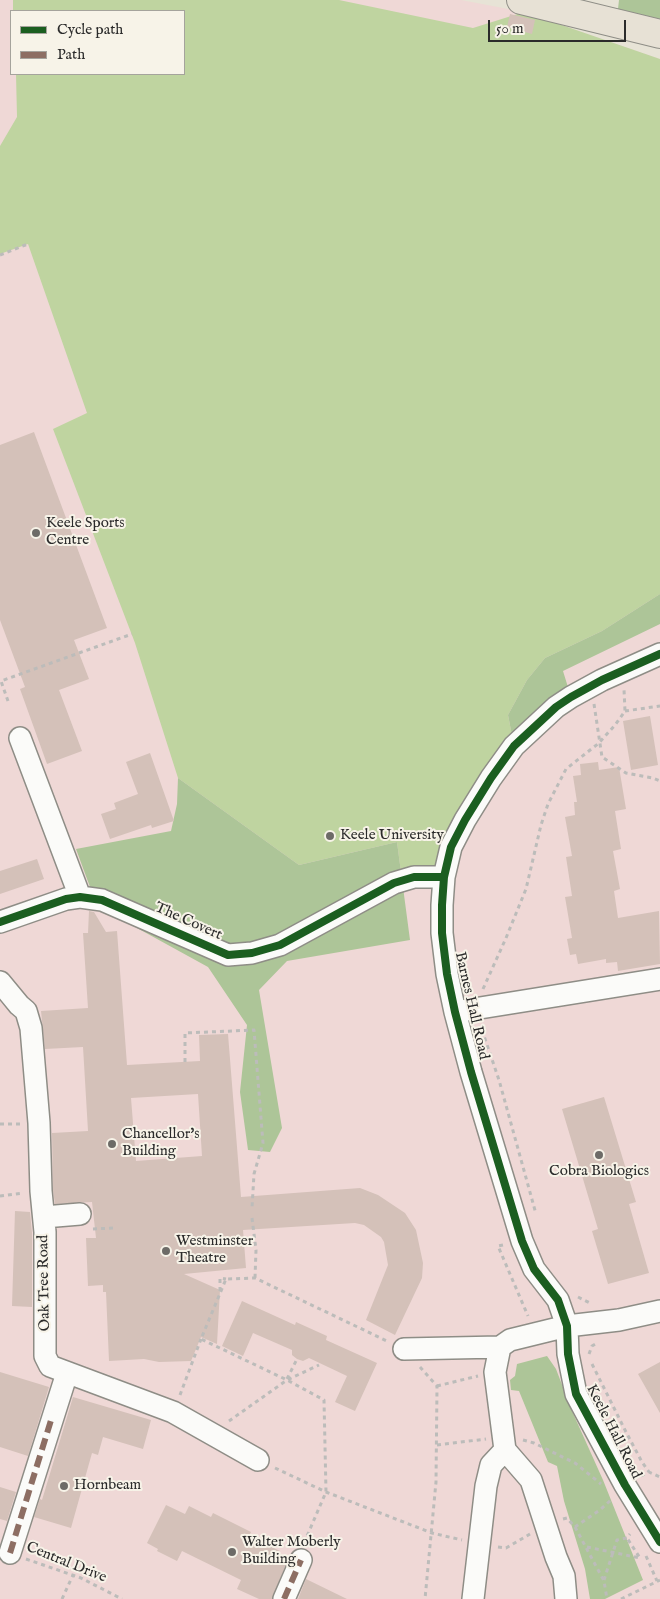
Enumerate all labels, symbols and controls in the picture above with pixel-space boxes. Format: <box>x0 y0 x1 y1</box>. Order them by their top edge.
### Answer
legend <box>10 10 185 75</box>
scale bar <box>490 10 628 42</box>
text: 50 m <box>496 19 524 38</box>
text: Cycle path <box>57 20 123 39</box>
text: Path <box>57 45 85 64</box>
place label: Keele Sports Centre <box>46 515 125 550</box>
marker: Keele Sports Centre <box>30 527 42 539</box>
place label: Keele University <box>340 827 444 845</box>
marker: Keele University <box>324 830 336 842</box>
street label: The Covert <box>152 899 224 945</box>
street label: Barnes Hall Road <box>450 950 492 1062</box>
place label: Chancellor's Building <box>122 1126 199 1161</box>
marker: Chancellor's Building <box>106 1138 118 1150</box>
marker: Cobra Biologics <box>593 1149 605 1161</box>
place label: Cobra Biologics <box>549 1163 649 1181</box>
place label: Westminster Theatre <box>176 1233 253 1268</box>
street label: Oak Tree Road <box>35 1235 55 1331</box>
marker: Westminster Theatre <box>160 1245 172 1257</box>
street label: Keele Hall Road <box>581 1382 645 1482</box>
place label: Hornbeam <box>74 1477 141 1495</box>
marker: Hornbeam <box>58 1480 70 1492</box>
place label: Walter Moberly Building <box>242 1534 341 1569</box>
street label: Central Drive <box>23 1539 109 1587</box>
marker: Walter Moberly Building <box>226 1546 238 1558</box>

